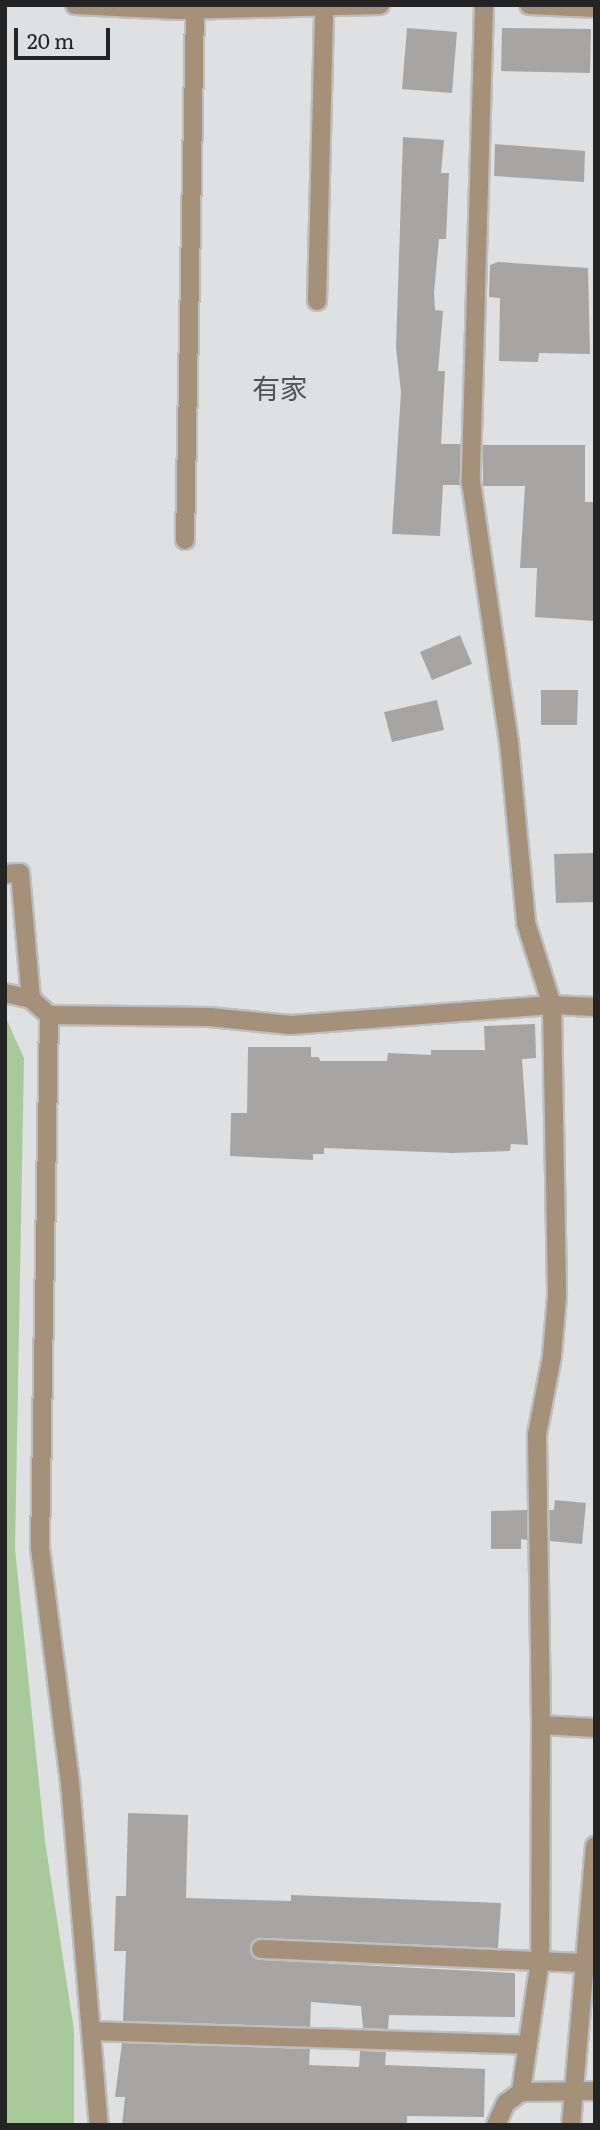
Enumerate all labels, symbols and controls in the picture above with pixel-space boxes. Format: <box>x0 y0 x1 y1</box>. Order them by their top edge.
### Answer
scale bar <box>18 14 114 58</box>
text: 20 m <box>27 24 74 55</box>
district label: 有家 <box>252 370 308 404</box>

